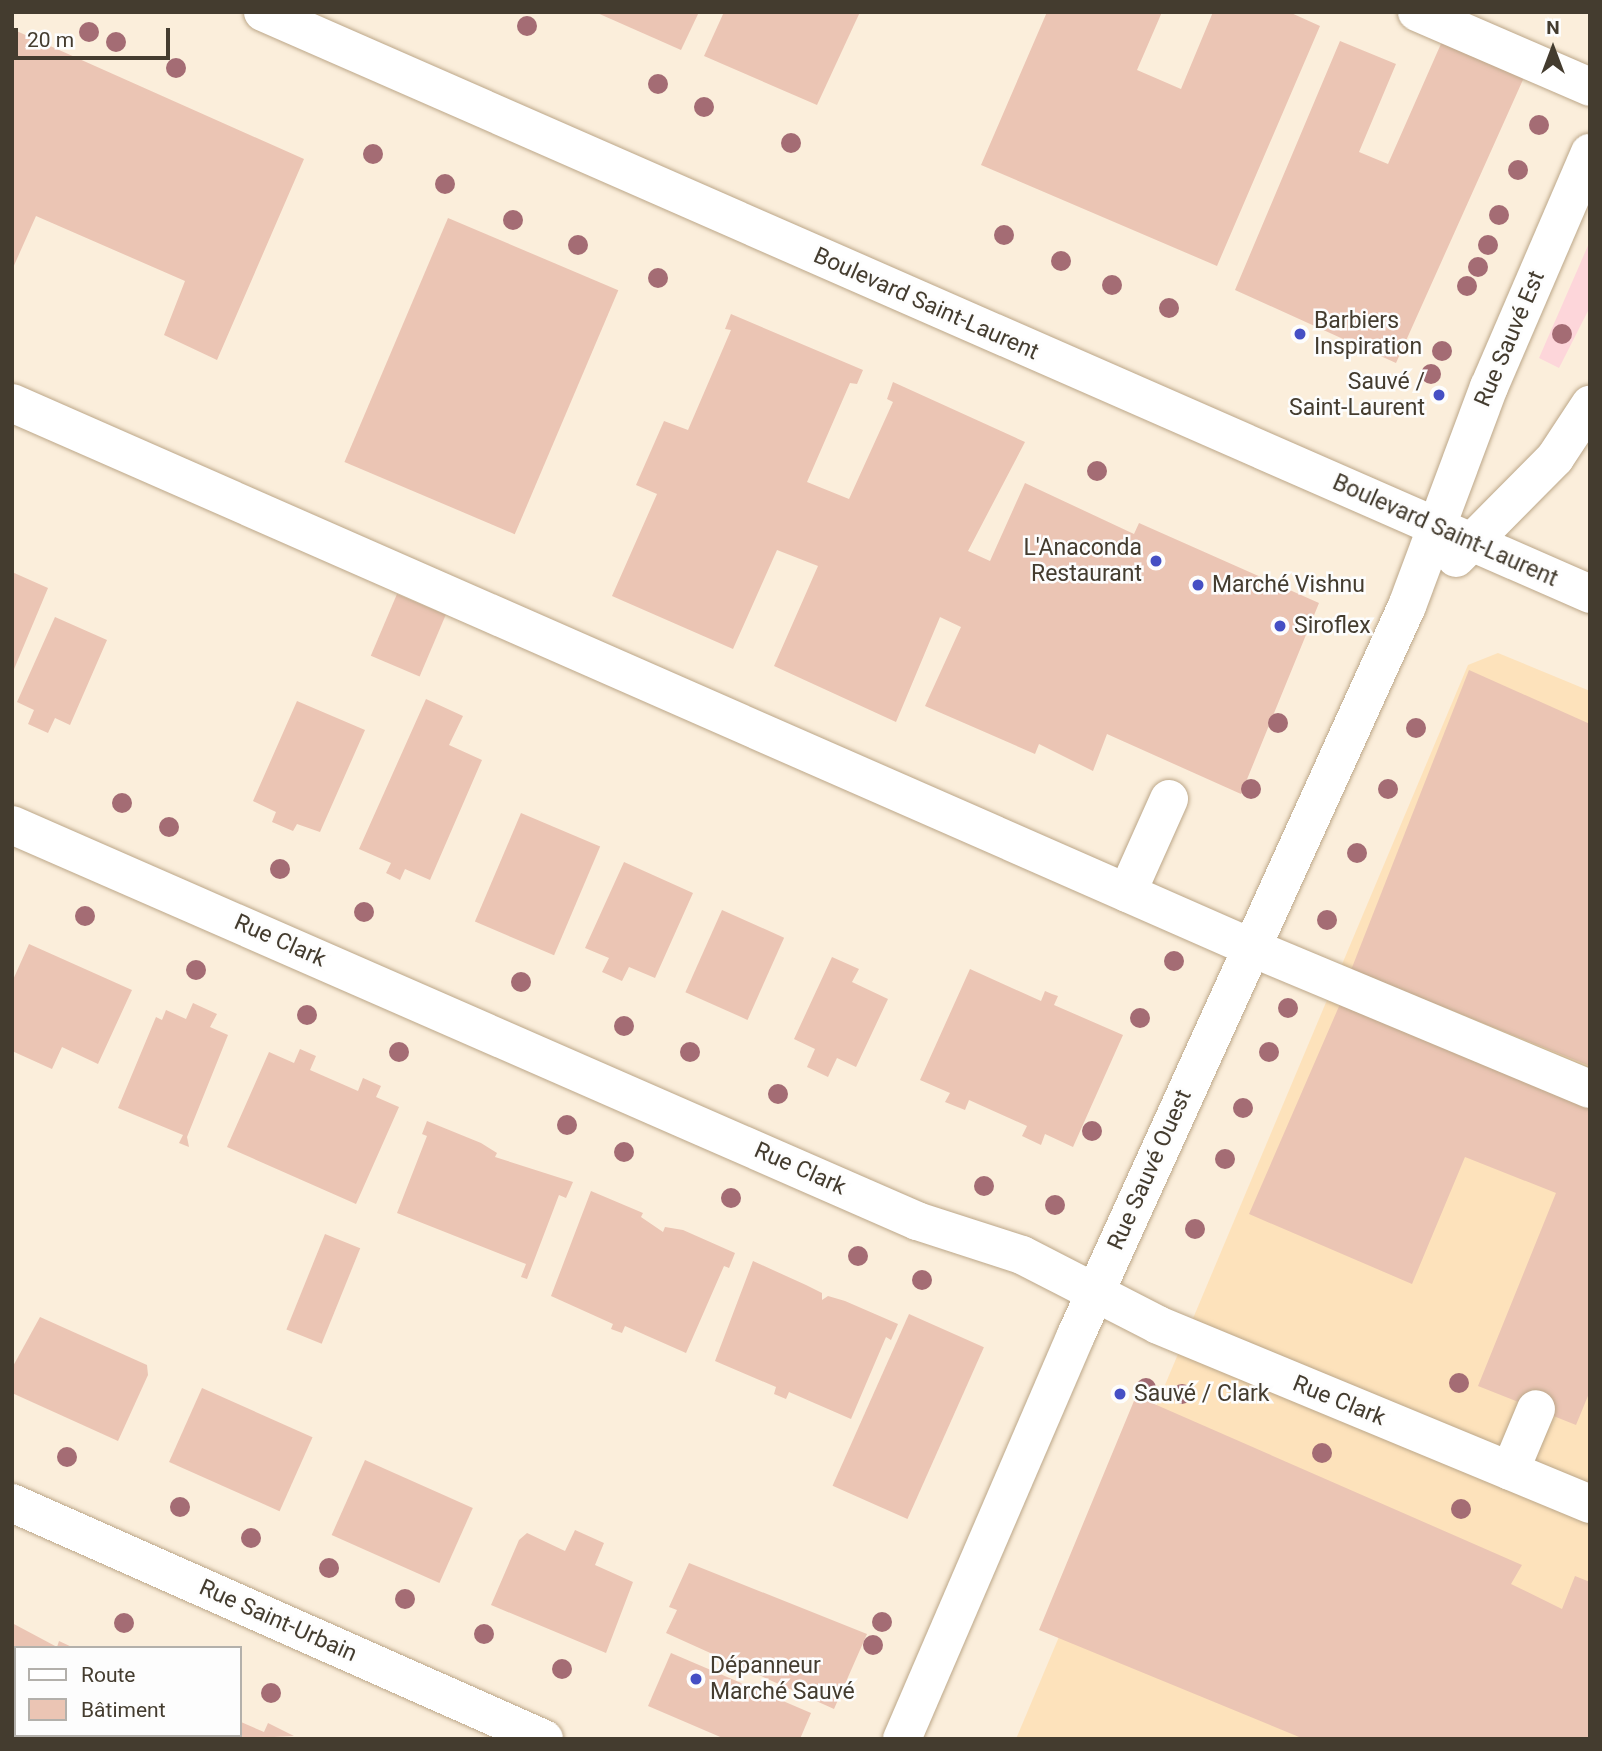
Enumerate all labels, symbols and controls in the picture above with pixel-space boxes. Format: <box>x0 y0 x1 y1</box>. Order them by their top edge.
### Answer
scale bar <box>18 14 173 58</box>
north arrow <box>1518 14 1588 84</box>
text: N <box>1546 16 1560 39</box>
text: 20 m <box>27 28 74 52</box>
street label: Boulevard Saint-Laurent <box>809 242 1043 366</box>
street label: Rue Sauvé Est <box>1469 267 1551 411</box>
place label: Barbiers Inspiration <box>1314 307 1422 361</box>
marker: Barbiers Inspiration <box>1292 326 1308 342</box>
place label: Sauvé / Saint-Laurent <box>1289 368 1425 422</box>
marker: Sauvé / Saint-Laurent <box>1431 387 1447 403</box>
street label: Boulevard Saint-Laurent <box>1328 469 1562 593</box>
place label: L'Anaconda Restaurant <box>1023 534 1142 588</box>
marker: L'Anaconda Restaurant <box>1148 553 1164 569</box>
place label: Marché Vishnu <box>1212 571 1365 599</box>
marker: Marché Vishnu <box>1190 577 1206 593</box>
place label: Siroflex <box>1294 612 1371 640</box>
marker: Siroflex <box>1272 618 1288 634</box>
street label: Rue Clark <box>230 909 330 973</box>
street label: Rue Sauvé Ouest <box>1102 1086 1198 1254</box>
street label: Rue Clark <box>750 1137 850 1201</box>
street label: Rue Clark <box>1289 1370 1389 1432</box>
place label: Sauvé / Clark <box>1134 1380 1269 1408</box>
marker: Sauvé / Clark <box>1112 1386 1128 1402</box>
street label: Rue Saint-Urbain <box>195 1574 361 1668</box>
legend <box>14 1646 242 1737</box>
place label: Dépanneur Marché Sauvé <box>710 1652 855 1706</box>
text: Route <box>81 1663 136 1687</box>
marker: Dépanneur Marché Sauvé <box>688 1671 704 1687</box>
text: Bâtiment <box>81 1698 166 1722</box>

